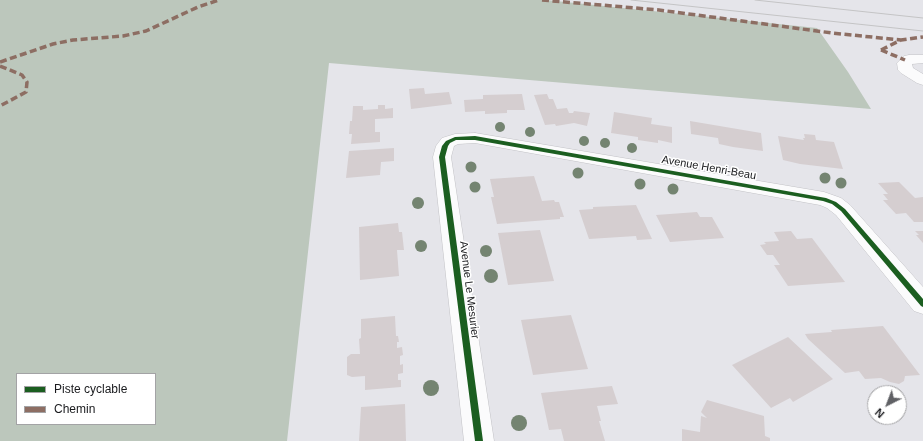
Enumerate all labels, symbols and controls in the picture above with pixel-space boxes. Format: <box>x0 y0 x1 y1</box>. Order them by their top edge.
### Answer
street label: Avenue Henri-Beau <box>661 153 757 183</box>
street label: Avenue Le Mesurier <box>456 240 482 340</box>
legend <box>16 373 156 425</box>
text: Piste cyclable <box>54 382 127 396</box>
north arrow <box>867 385 907 425</box>
text: Chemin <box>54 402 95 416</box>
text: N <box>873 406 887 420</box>

